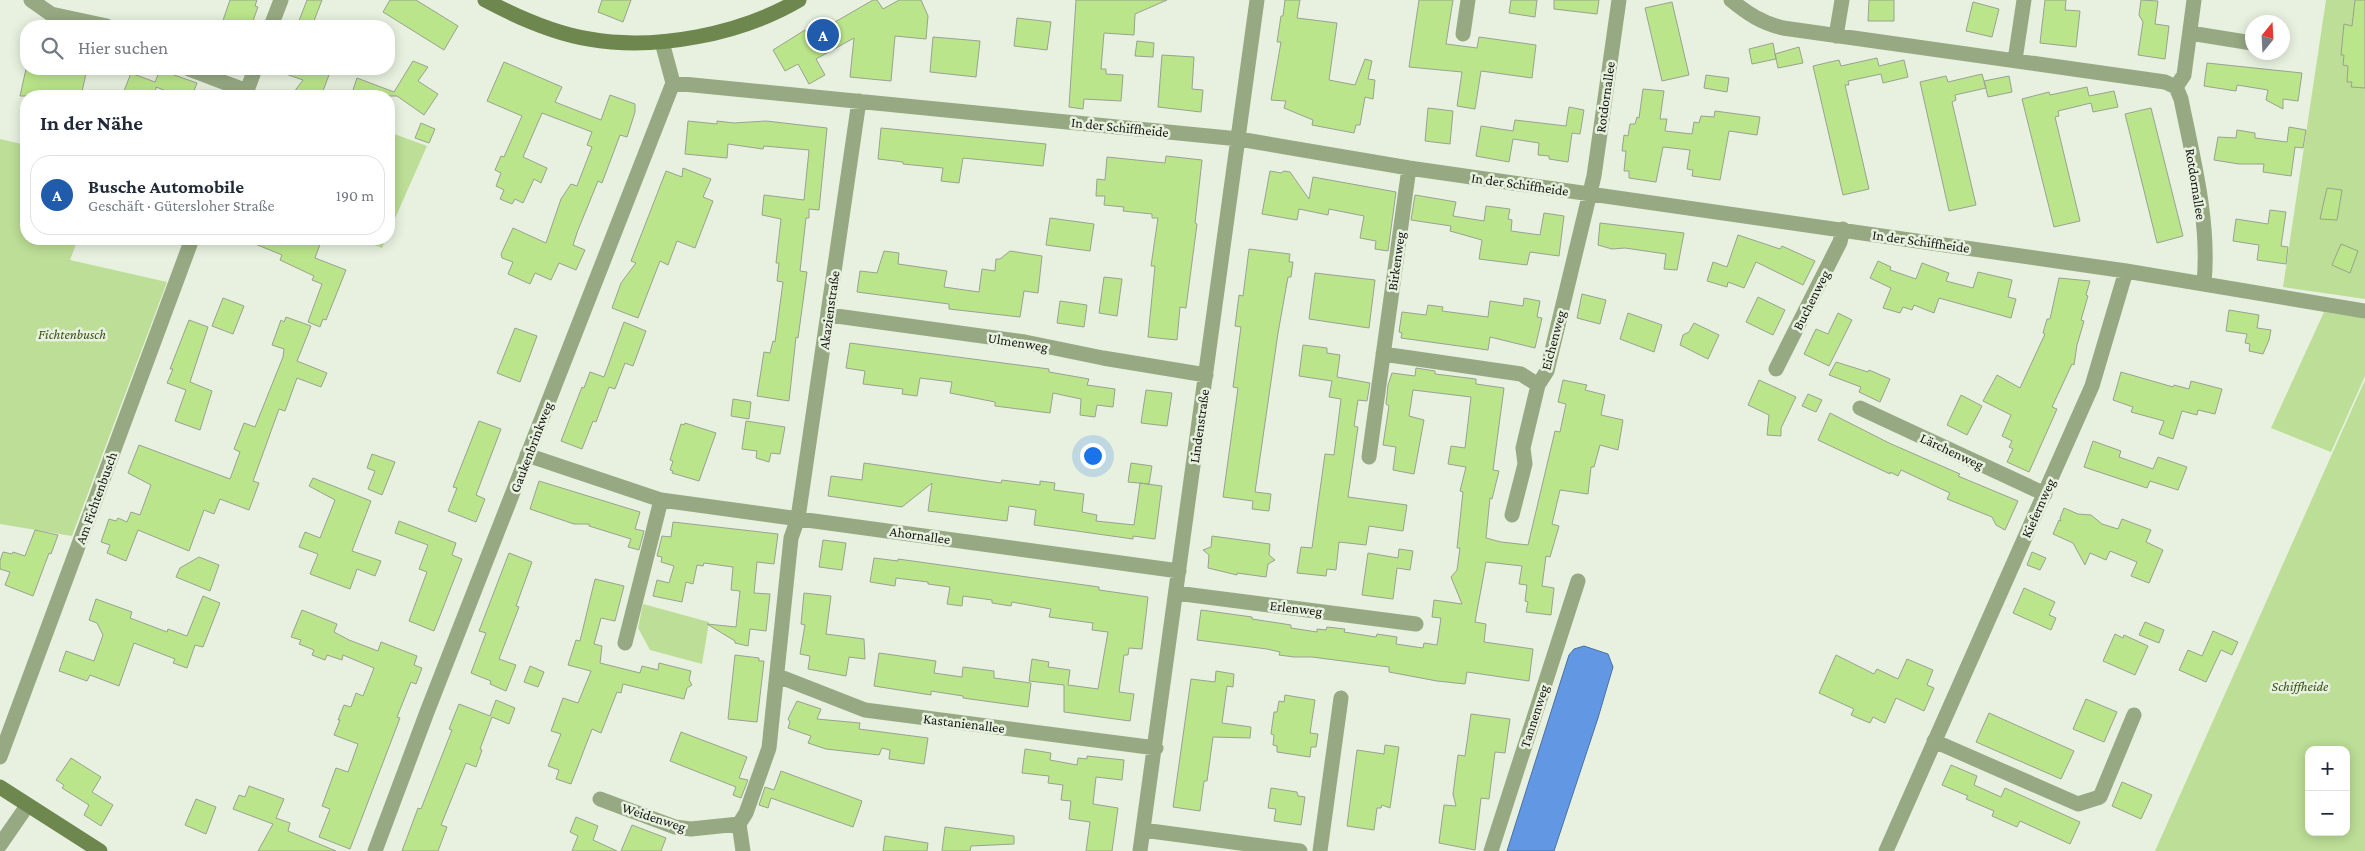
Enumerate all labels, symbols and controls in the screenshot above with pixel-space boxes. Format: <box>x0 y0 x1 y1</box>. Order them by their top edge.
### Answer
north arrow <box>2245 15 2290 60</box>
pin: A <box>807 16 839 54</box>
search box <box>20 20 395 75</box>
icon: search <box>38 34 66 62</box>
text: Hier suchen <box>78 37 168 58</box>
street label: Rotdornallee <box>1592 60 1618 134</box>
text: In der Nähe <box>40 111 143 135</box>
street label: In der Schiffheide <box>1070 114 1170 140</box>
street label: Rotdornallee <box>2182 147 2210 221</box>
street label: In der Schiffheide <box>1470 169 1570 199</box>
text: Busche Automobile <box>88 176 244 197</box>
text: A <box>52 187 62 204</box>
text: 190 m <box>336 187 374 204</box>
text: Geschäft · Gütersloher Straße <box>88 197 275 214</box>
street label: In der Schiffheide <box>1871 226 1971 256</box>
street label: Birkenweg <box>1384 230 1408 292</box>
street label: Buchenweg <box>1789 267 1833 333</box>
street label: Akazienstraße <box>816 269 842 351</box>
street label: Eichenweg <box>1537 308 1569 372</box>
park label: Fichtenbusch <box>38 326 106 342</box>
street label: Ulmenweg <box>987 329 1049 355</box>
street label: Lindenstraße <box>1186 388 1212 464</box>
street label: Gaukenbrinkweg <box>506 399 556 495</box>
street label: Lärchenweg <box>1918 429 1986 473</box>
your location <box>1080 443 1106 469</box>
street label: Am Fichtenbusch <box>72 449 120 546</box>
street label: Kiefernweg <box>2018 475 2058 540</box>
street label: Ahornallee <box>889 523 951 547</box>
street label: Erlenweg <box>1269 597 1323 619</box>
park label: Schiffheide <box>2272 678 2329 694</box>
street label: Tannenweg <box>1516 682 1552 750</box>
street label: Kastanienallee <box>922 710 1006 736</box>
map controls <box>2305 746 2350 836</box>
button: + <box>2305 746 2350 791</box>
button: − <box>2305 791 2350 836</box>
street label: Weidenweg <box>620 799 688 835</box>

